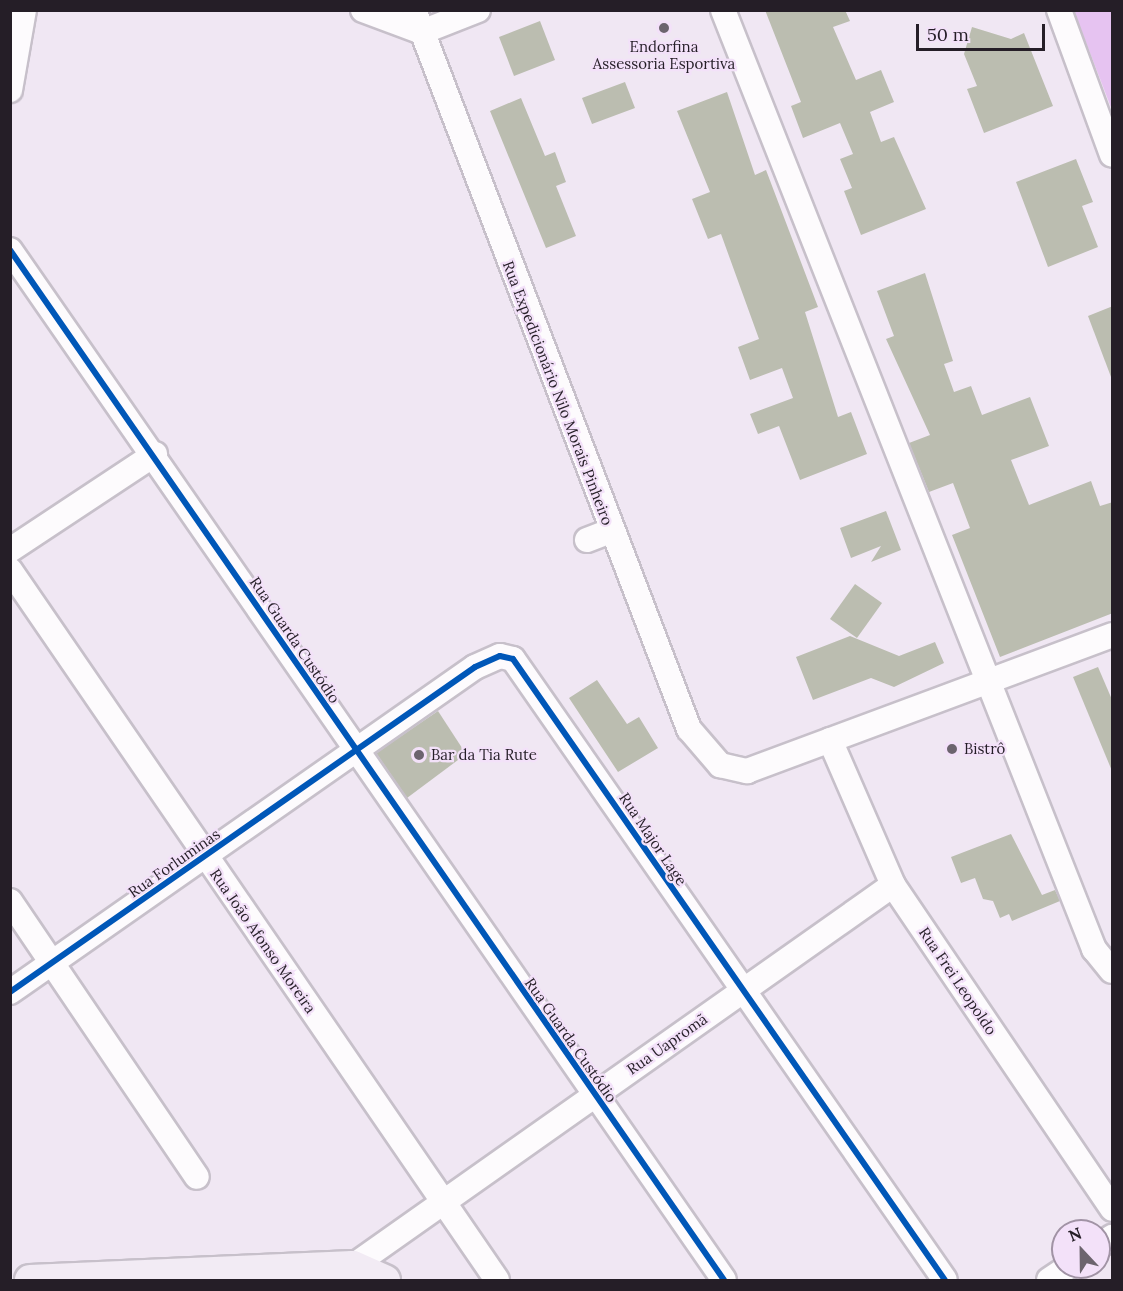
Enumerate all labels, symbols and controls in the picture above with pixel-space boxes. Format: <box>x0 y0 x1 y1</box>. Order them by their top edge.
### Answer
scale bar <box>919 12 1048 50</box>
marker: Endorfina Assessoria Esportiva <box>657 21 671 35</box>
text: 50 m <box>927 23 969 46</box>
place label: Endorfina Assessoria Esportiva <box>593 37 735 72</box>
street label: Rua Expedicionário Nilo Morais Pinheiro <box>499 258 617 528</box>
street label: Rua Guarda Custódio <box>246 574 344 706</box>
place label: Bistrô <box>964 740 1005 758</box>
marker: Bistrô <box>945 742 959 756</box>
place label: Bar da Tia Rute <box>431 746 537 764</box>
marker: Bar da Tia Rute <box>412 748 426 762</box>
street label: Rua Major Lage <box>615 789 691 889</box>
street label: Rua Forluminas <box>125 825 223 901</box>
street label: Rua João Afonso Moreira <box>206 865 320 1017</box>
street label: Rua Frei Leopoldo <box>915 924 1001 1038</box>
street label: Rua Guarda Custódio <box>521 974 621 1106</box>
street label: Rua Uapromã <box>623 1010 711 1078</box>
north arrow <box>1051 1219 1111 1279</box>
text: N <box>1066 1223 1084 1246</box>

